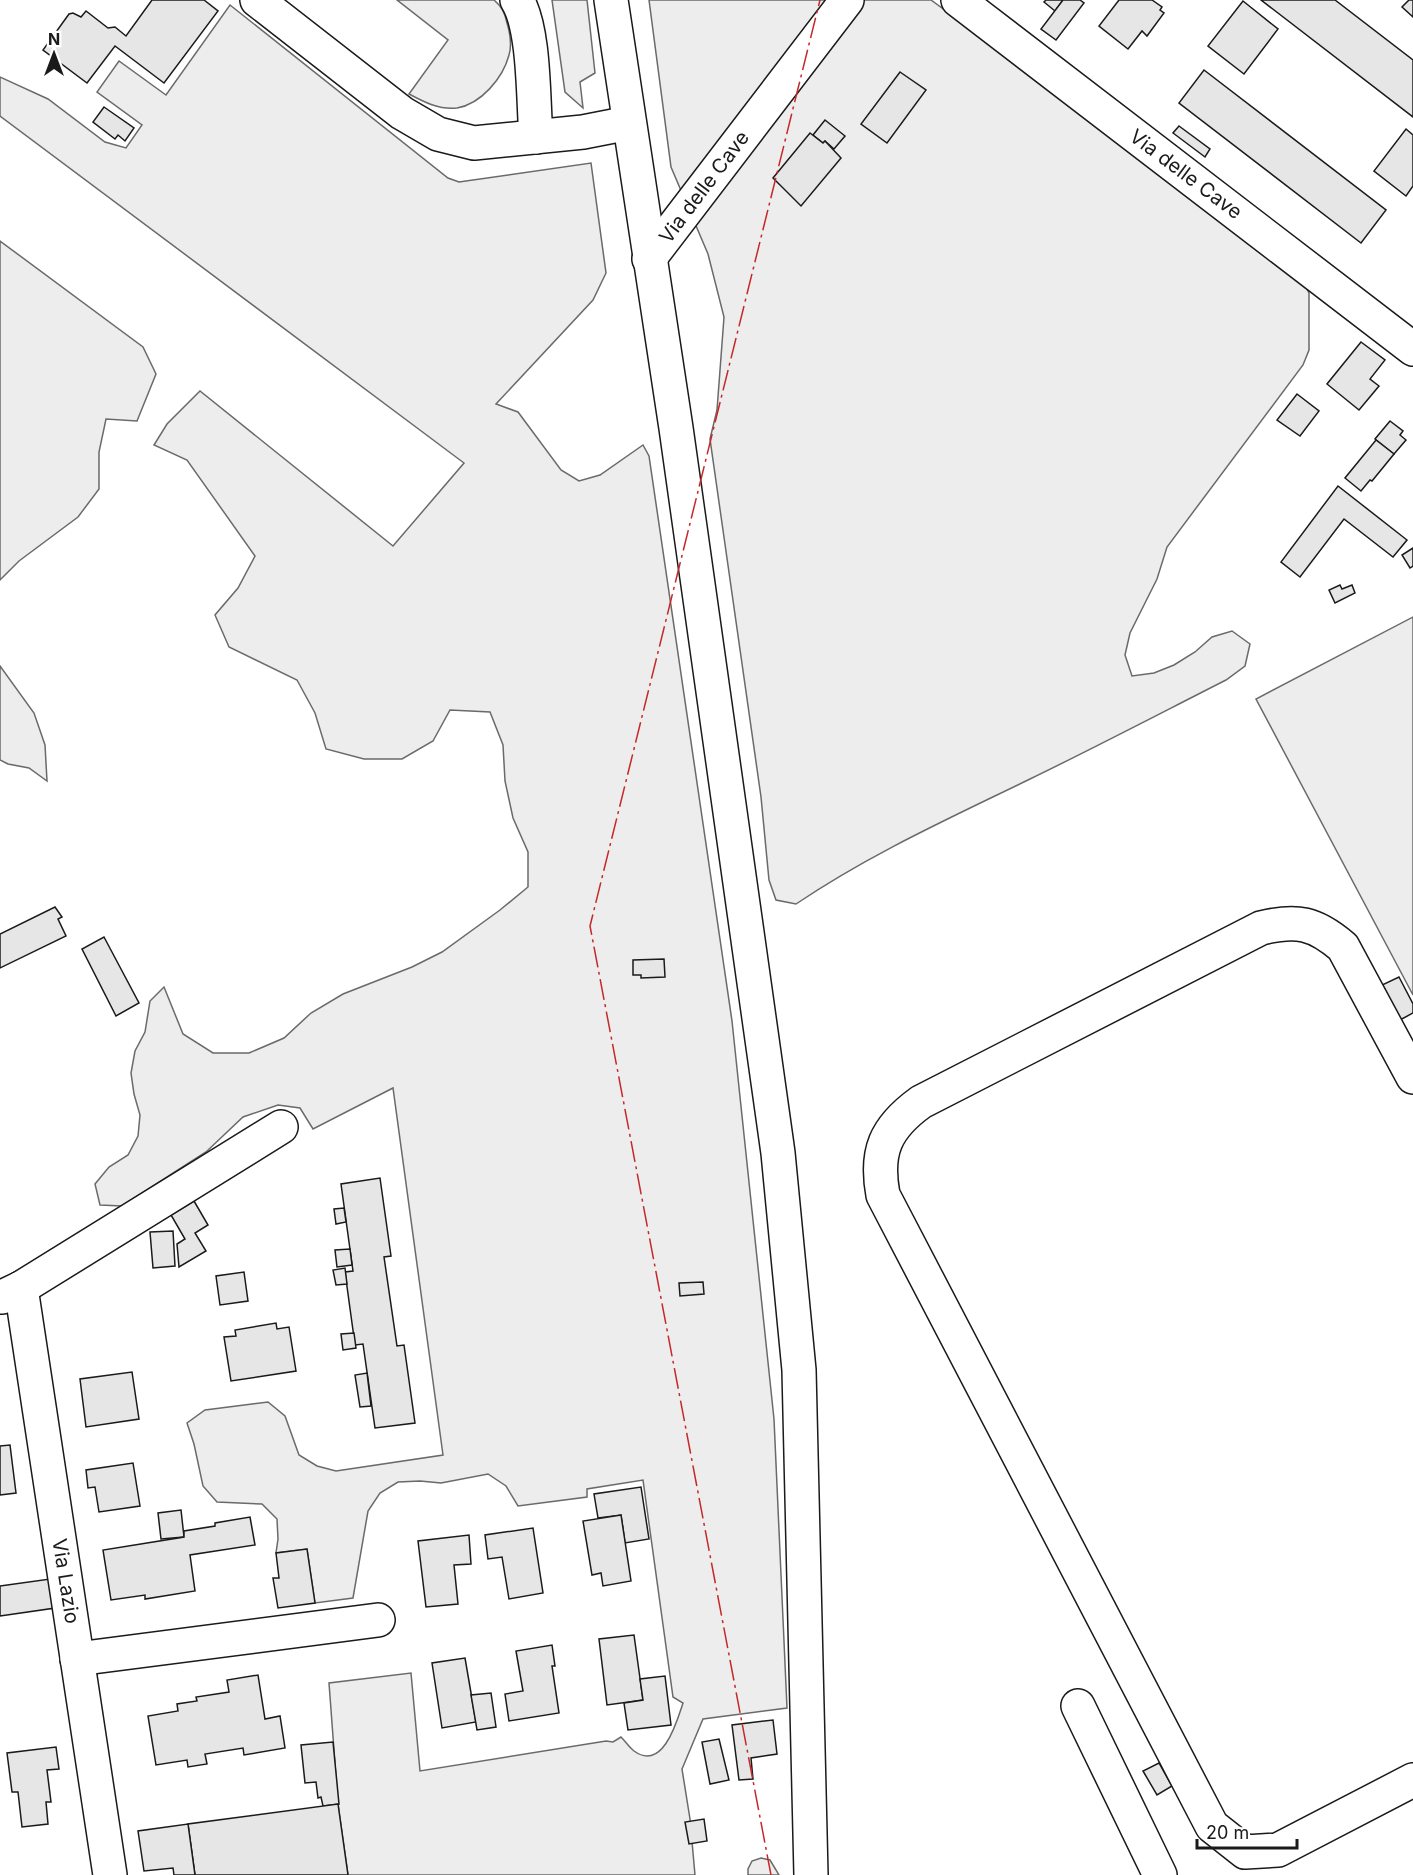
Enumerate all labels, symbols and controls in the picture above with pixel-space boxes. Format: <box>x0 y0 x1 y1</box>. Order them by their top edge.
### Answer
north arrow <box>24 24 84 84</box>
text: N <box>48 29 60 49</box>
street label: Via delle Cave <box>1125 124 1247 224</box>
street label: Via delle Cave <box>654 126 754 248</box>
street label: Via Lazio <box>47 1537 85 1625</box>
scale bar <box>1197 1812 1298 1850</box>
text: 20 m <box>1206 1822 1249 1843</box>

